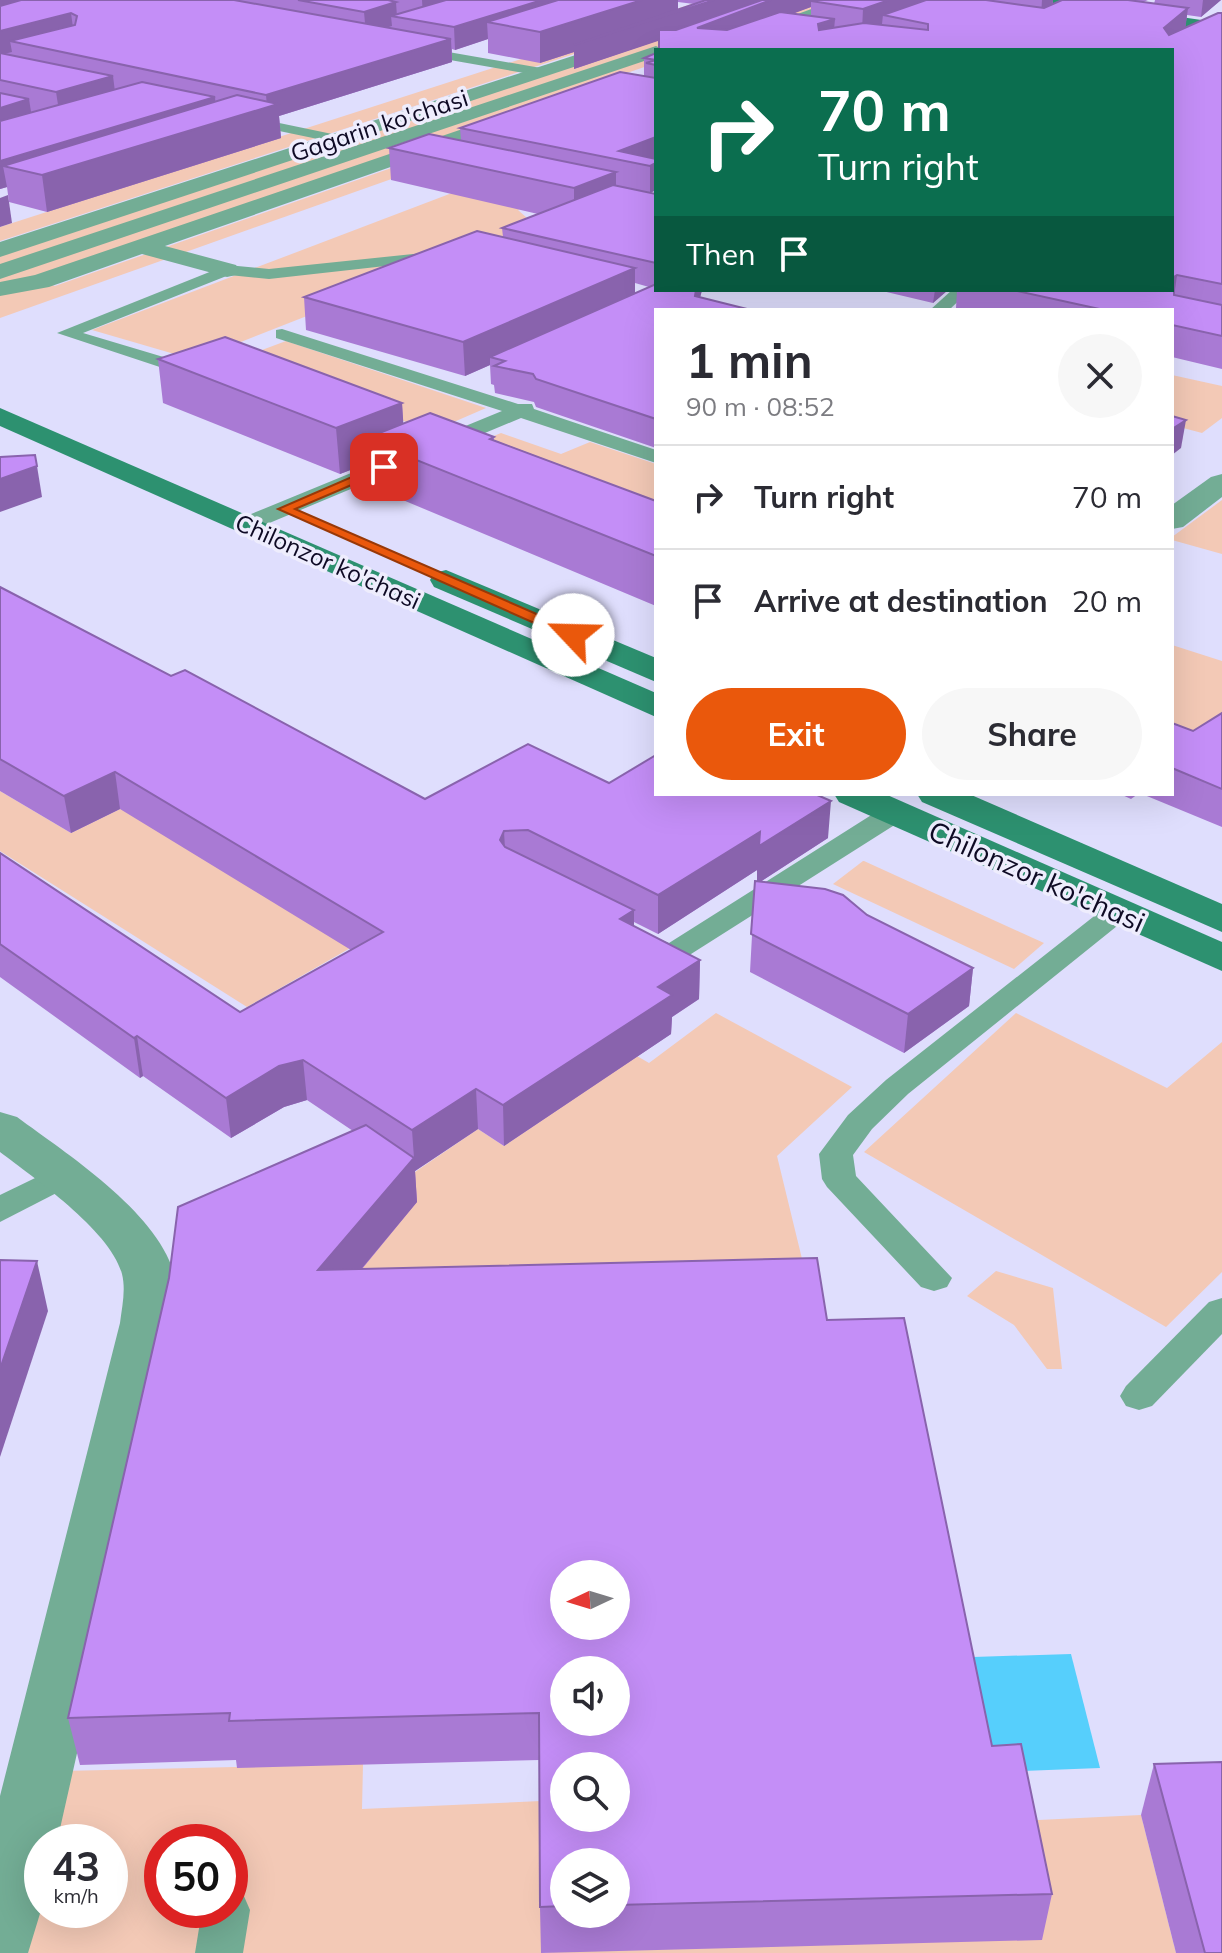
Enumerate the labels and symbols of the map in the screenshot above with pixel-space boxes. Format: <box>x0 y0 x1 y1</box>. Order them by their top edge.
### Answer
street label: Gagarin ko'chasi <box>287 82 471 168</box>
pin <box>350 433 418 501</box>
street label: Chilonzor ko'chasi <box>231 507 425 615</box>
position arrow <box>531 593 615 677</box>
street label: Chilonzor ko'chasi <box>924 813 1150 939</box>
north arrow <box>550 1560 630 1640</box>
speed limit sign: 50 <box>144 1824 248 1928</box>

